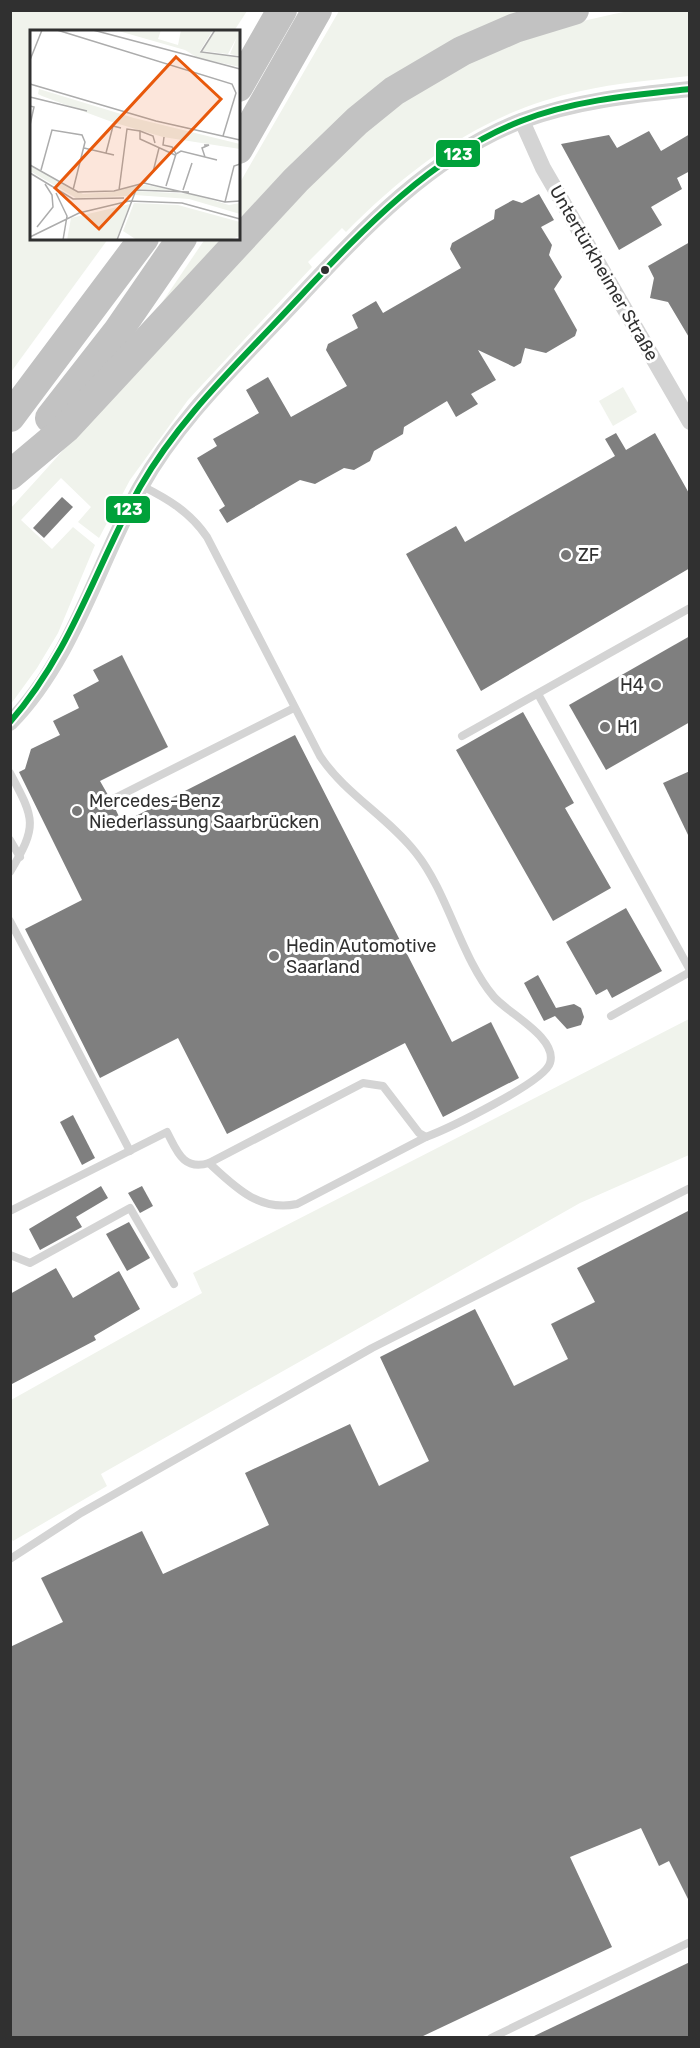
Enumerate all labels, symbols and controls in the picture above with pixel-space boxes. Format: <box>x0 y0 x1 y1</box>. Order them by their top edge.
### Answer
inset map <box>30 30 240 240</box>
line badge: 123 <box>435 139 481 168</box>
text: 123 <box>444 145 472 164</box>
street label: Untertürkheimer Straße <box>545 181 663 365</box>
unlabelled marker <box>319 264 331 276</box>
line badge: 123 <box>105 495 151 524</box>
text: 123 <box>114 500 142 519</box>
place label: ZF <box>578 544 599 566</box>
marker: ZF <box>559 548 573 562</box>
place label: H4 <box>620 674 644 696</box>
marker: H4 <box>649 678 663 692</box>
place label: H1 <box>617 716 638 738</box>
marker: H1 <box>598 720 612 734</box>
place label: Mercedes-Benz Niederlassung Saarbrücken <box>89 790 319 833</box>
marker: Mercedes-Benz Niederlassung Saarbrücken <box>70 804 84 818</box>
place label: Hedin Automotive Saarland <box>286 935 436 978</box>
marker: Hedin Automotive Saarland <box>267 949 281 963</box>

